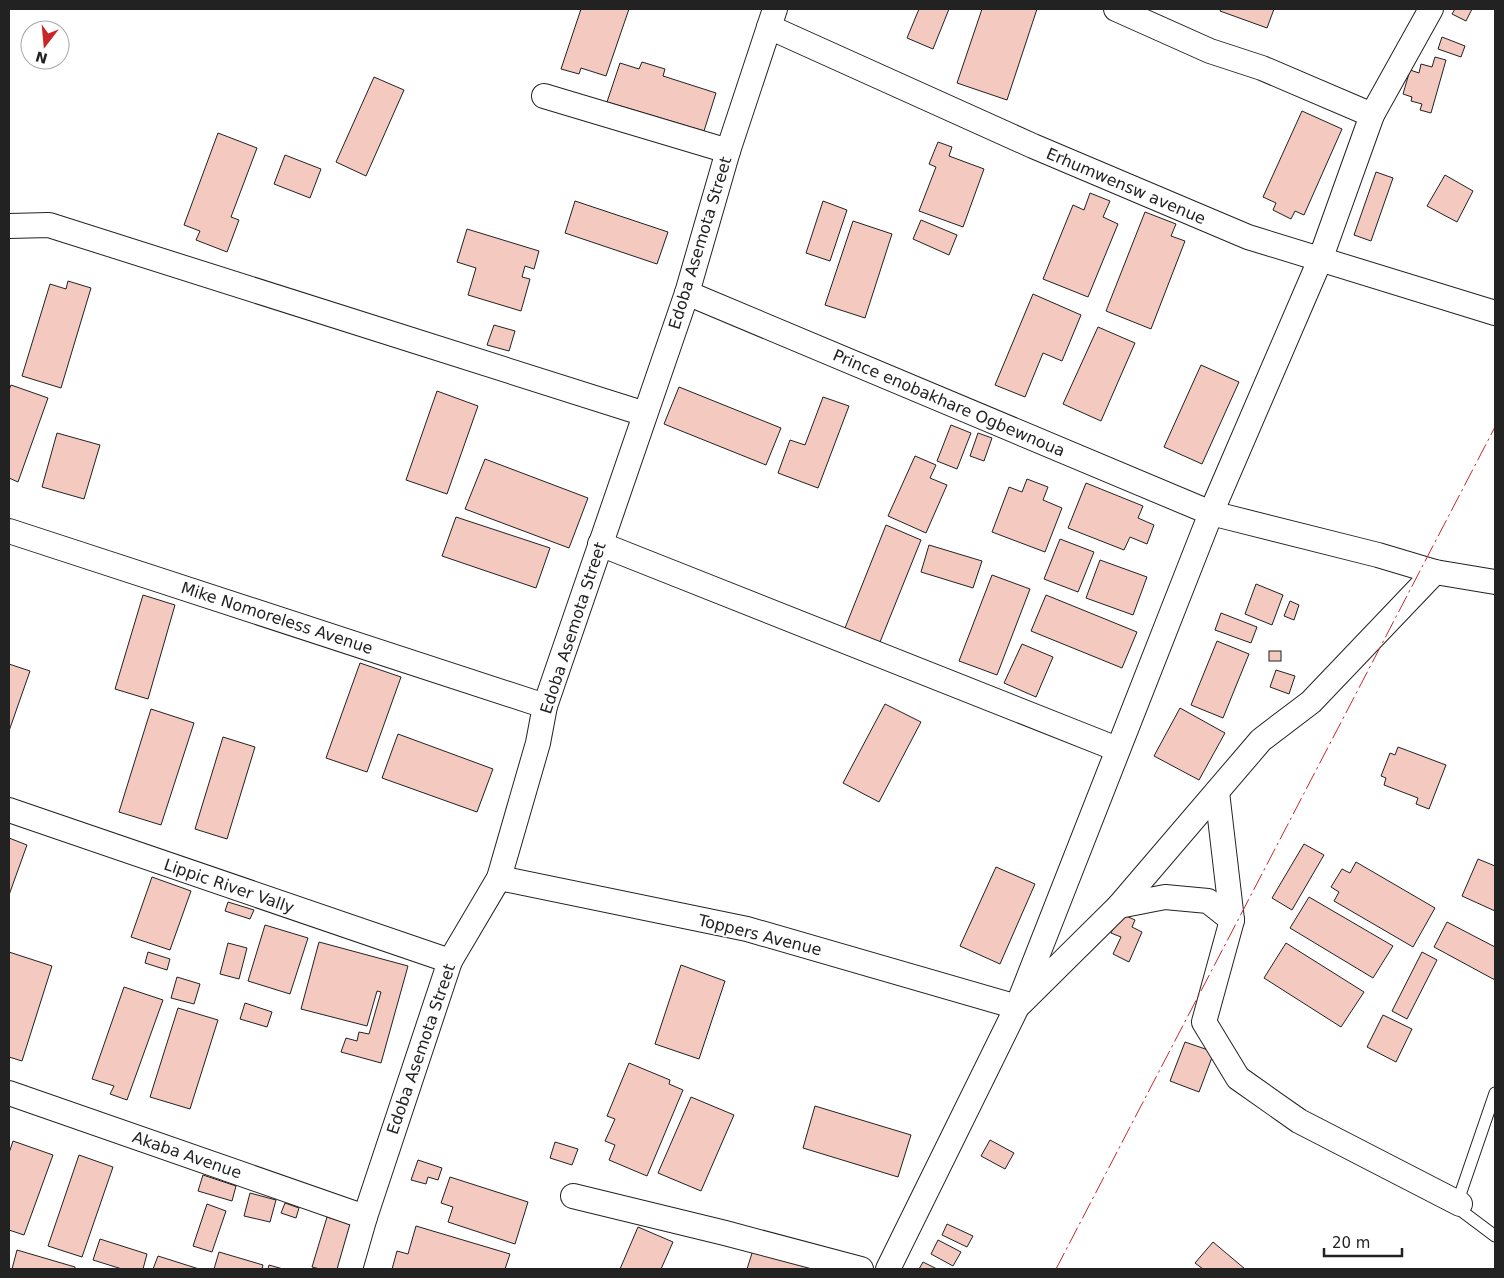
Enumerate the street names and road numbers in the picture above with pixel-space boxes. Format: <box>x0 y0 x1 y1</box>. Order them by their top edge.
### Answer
street label: Erhumwensw avenue <box>1044 144 1208 228</box>
street label: Edoba Asemota Street <box>665 154 735 332</box>
street label: Prince enobakhare Ogbewnoua <box>830 345 1068 461</box>
street label: Edoba Asemota Street <box>536 540 610 716</box>
street label: Mike Nomoreless Avenue <box>179 578 375 658</box>
street label: Lippic River Vally <box>161 855 297 917</box>
street label: Toppers Avenue <box>695 910 824 960</box>
street label: Edoba Asemota Street <box>383 961 459 1137</box>
street label: Akaba Avenue <box>130 1127 244 1183</box>

